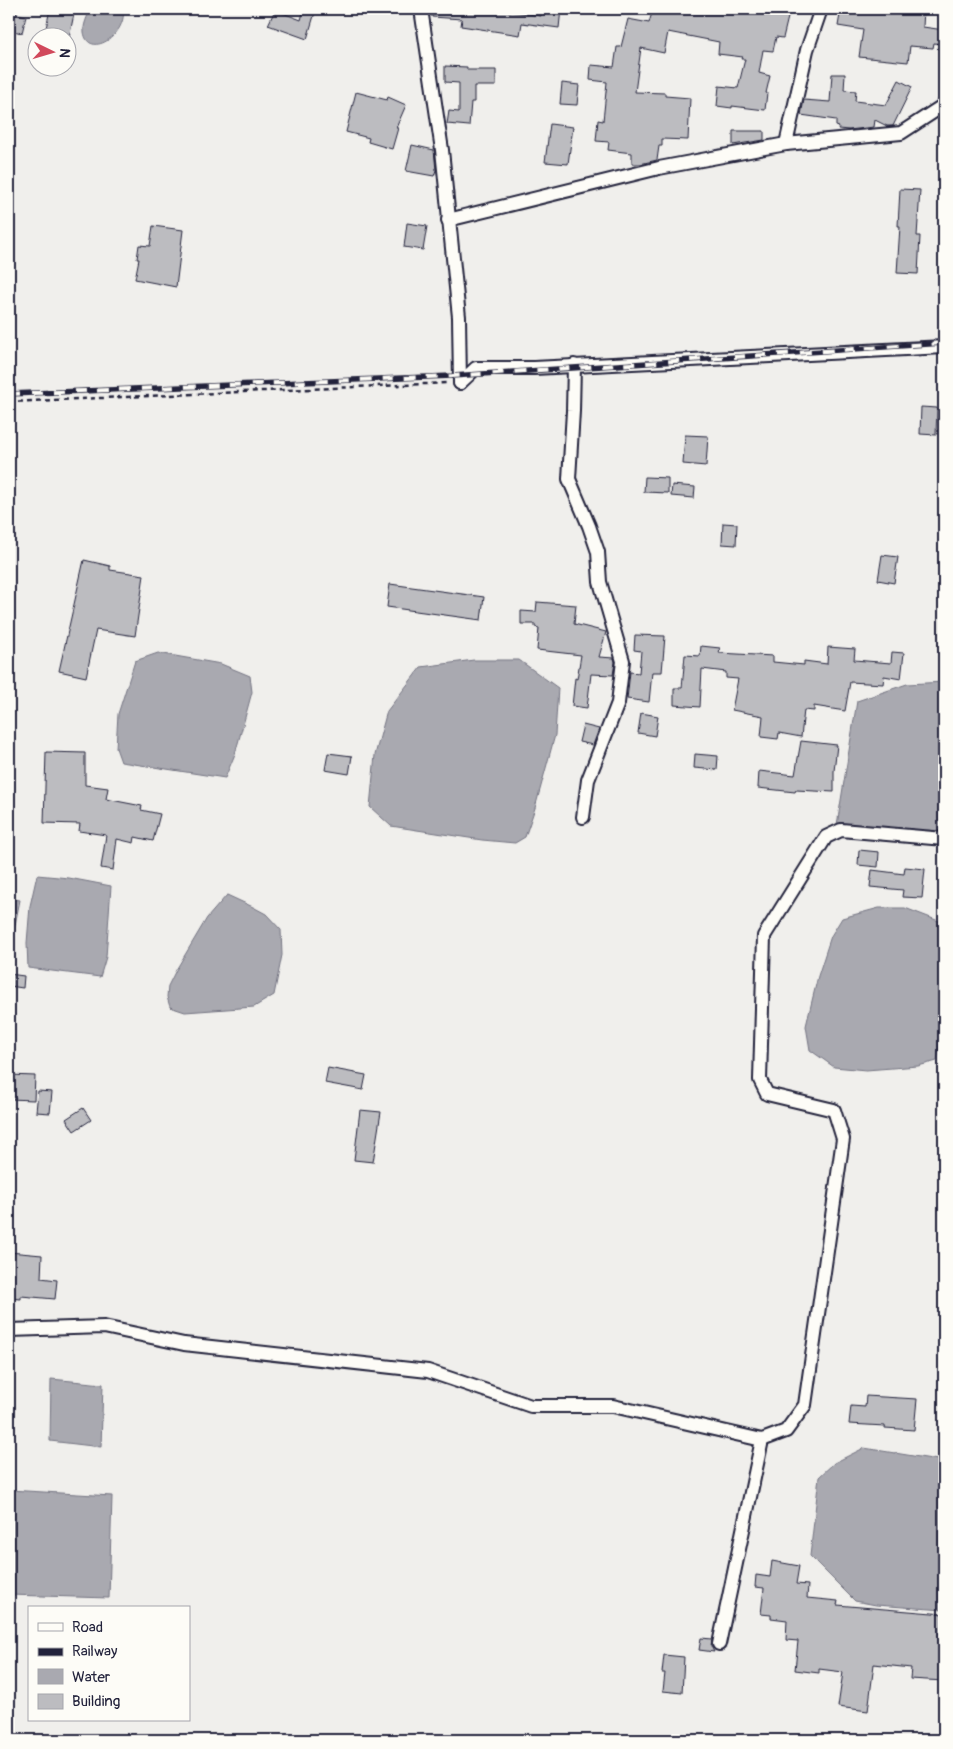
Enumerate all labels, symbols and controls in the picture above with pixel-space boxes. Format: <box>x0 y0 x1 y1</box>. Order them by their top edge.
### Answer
north arrow <box>28 28 78 78</box>
text: N <box>56 48 73 59</box>
legend <box>28 1606 190 1722</box>
text: Road <box>72 1618 103 1637</box>
text: Railway <box>72 1642 118 1661</box>
text: Water <box>72 1668 111 1687</box>
text: Building <box>72 1692 120 1711</box>

